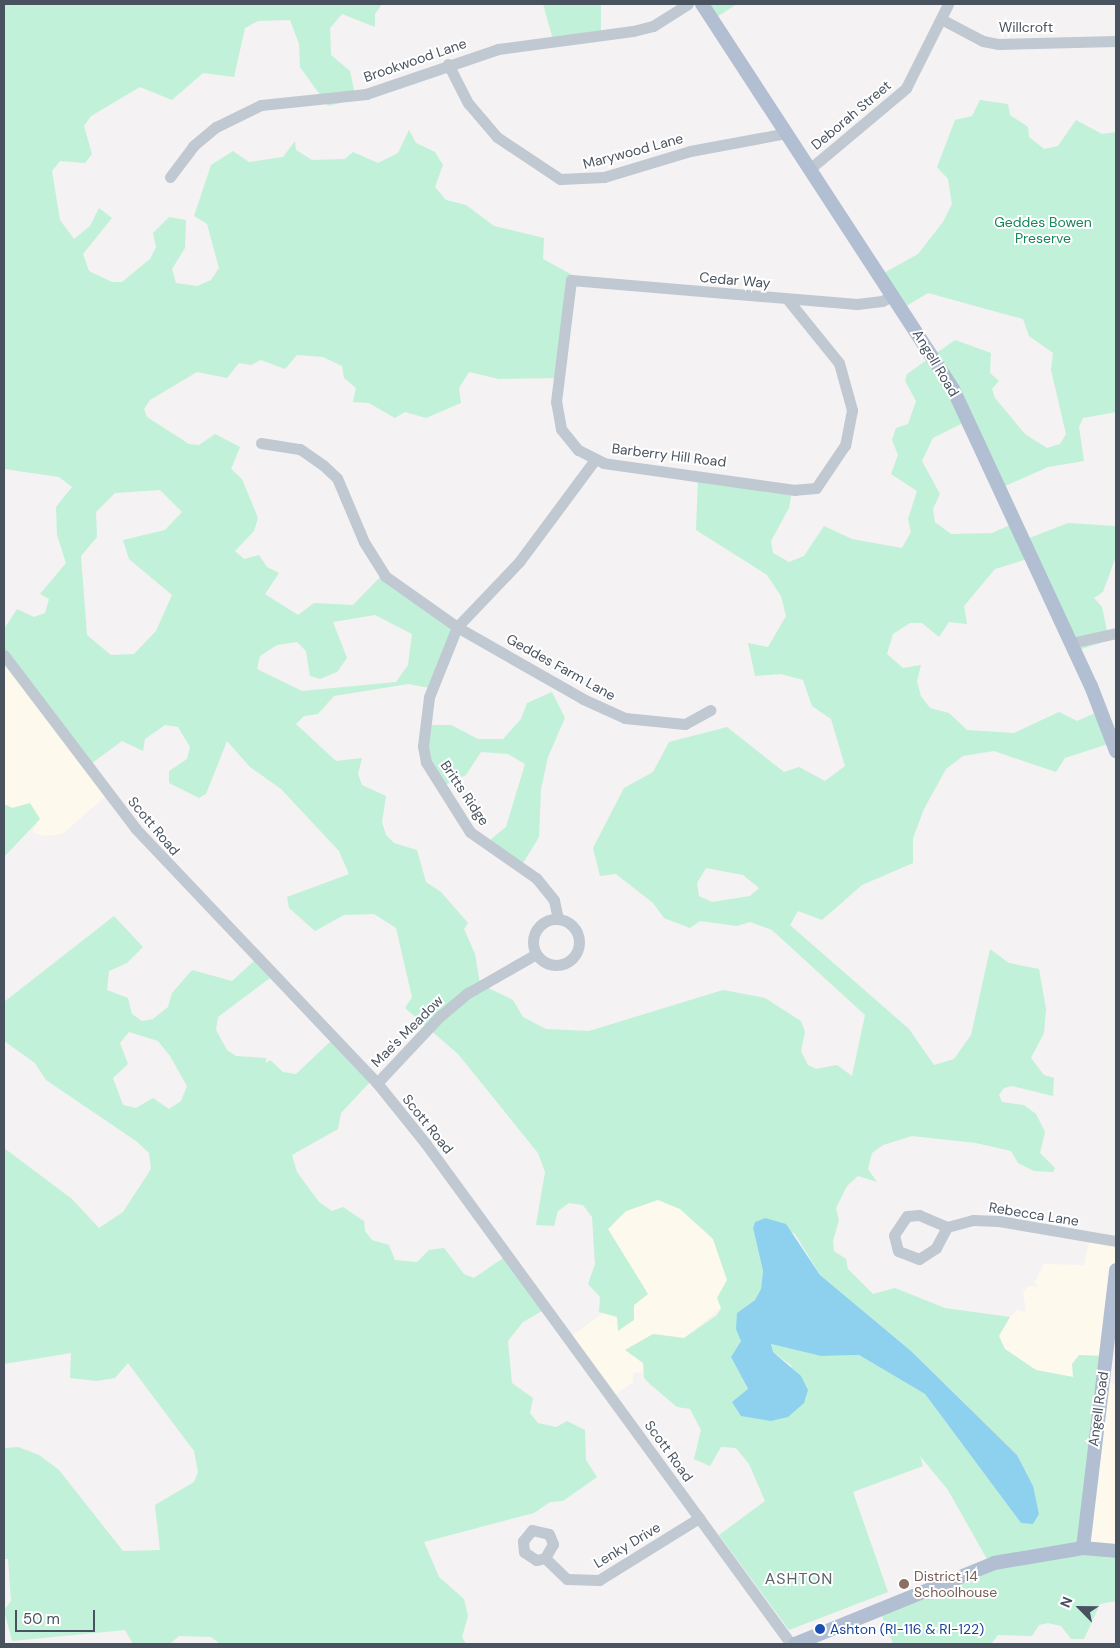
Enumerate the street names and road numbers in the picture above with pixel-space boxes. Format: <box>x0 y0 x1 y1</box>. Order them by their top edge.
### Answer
street label: Willcroft <box>999 19 1053 35</box>
street label: Brookwood Lane <box>361 35 469 85</box>
street label: Deborah Street <box>808 77 894 153</box>
street label: Marywood Lane <box>581 130 685 172</box>
street label: Cedar Way <box>699 269 771 291</box>
street label: Angell Road <box>909 326 963 400</box>
street label: Barberry Hill Road <box>611 440 727 470</box>
street label: Geddes Farm Lane <box>504 630 618 704</box>
street label: Britts Ridge <box>437 757 493 829</box>
street label: Scott Road <box>125 793 183 859</box>
street label: Mae's Meadow <box>368 992 446 1070</box>
street label: Scott Road <box>399 1091 457 1157</box>
street label: Rebecca Lane <box>988 1199 1080 1229</box>
street label: Angell Road <box>1084 1371 1112 1447</box>
street label: Scott Road <box>641 1417 697 1485</box>
street label: Lenky Drive <box>591 1519 663 1571</box>

